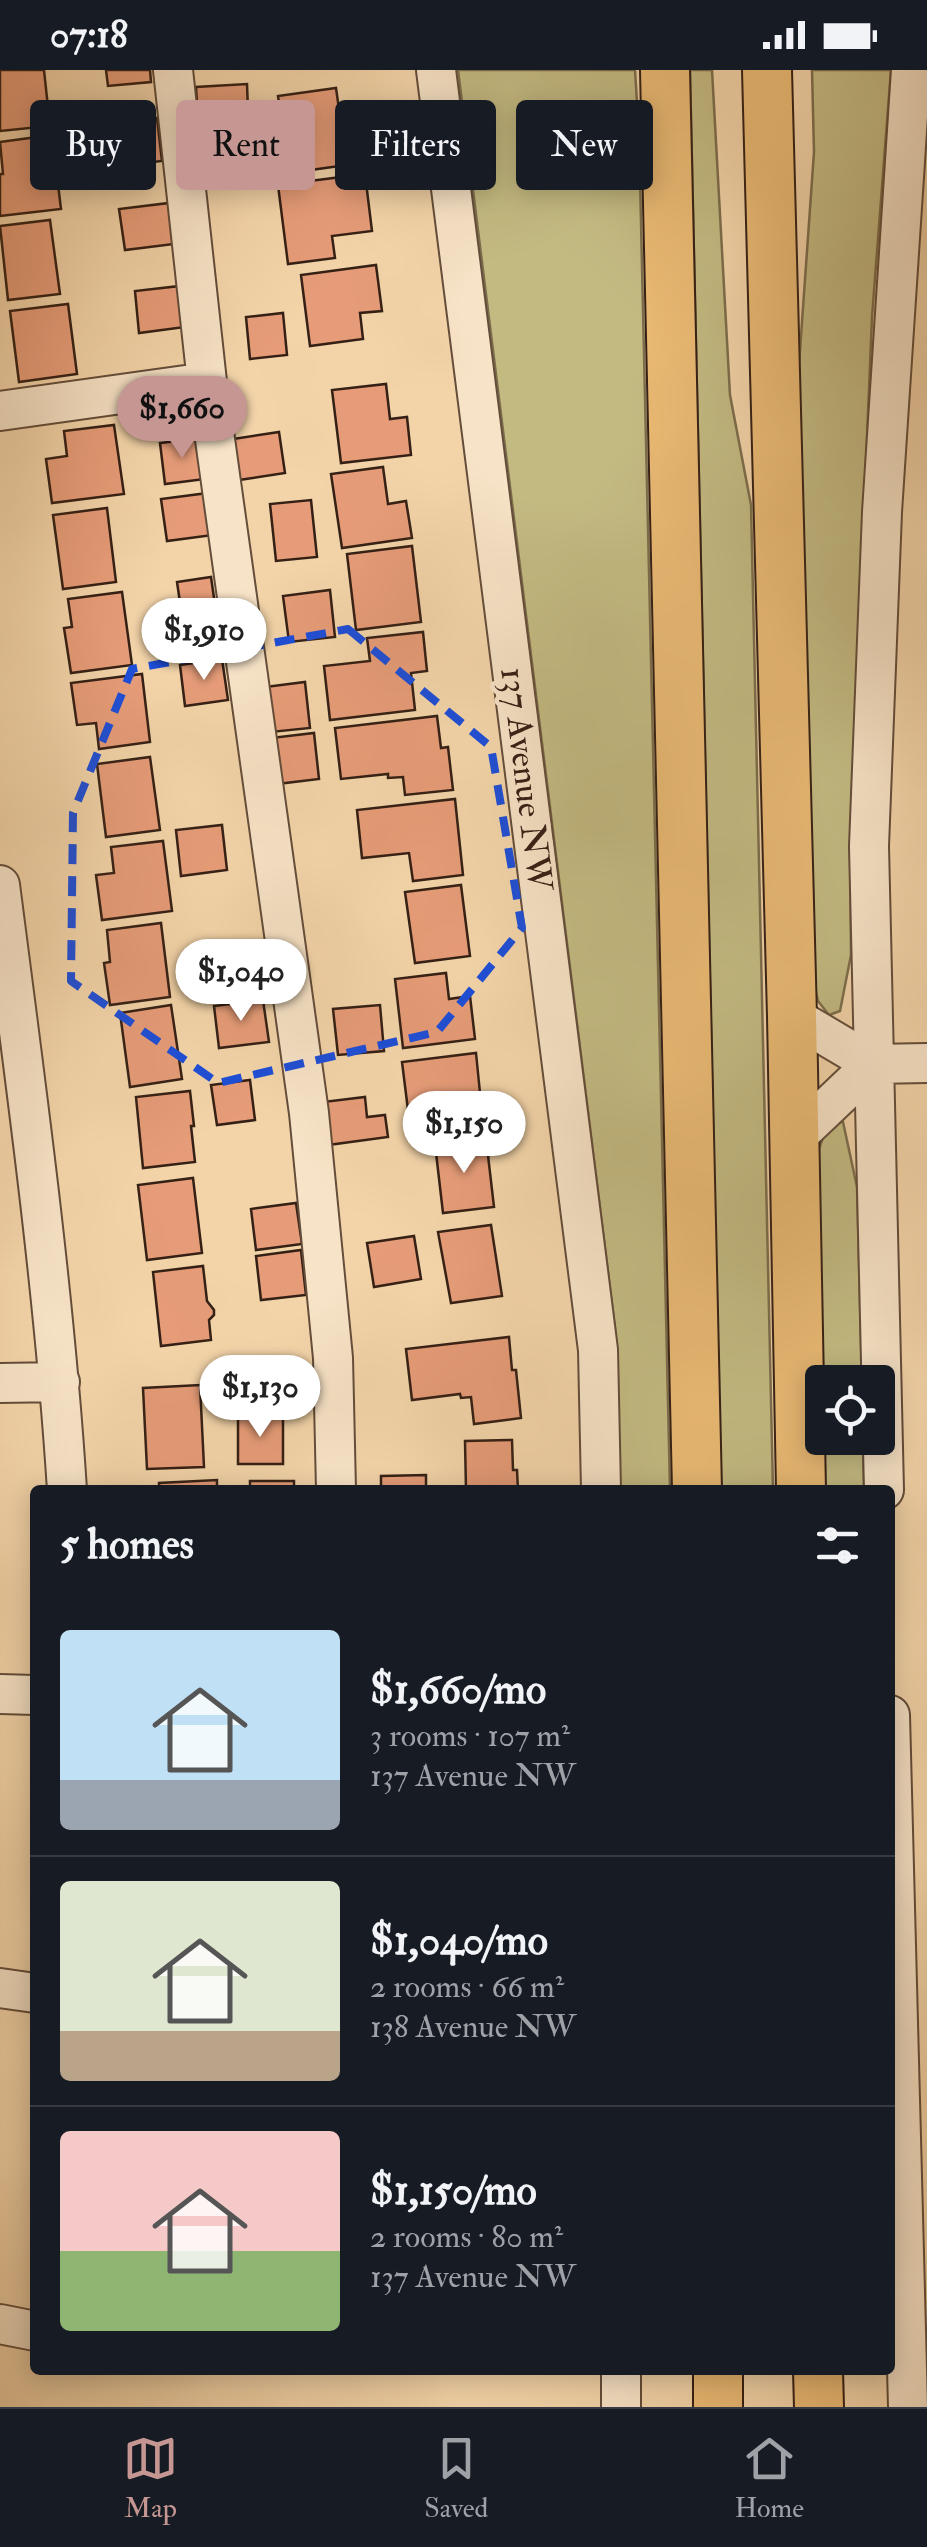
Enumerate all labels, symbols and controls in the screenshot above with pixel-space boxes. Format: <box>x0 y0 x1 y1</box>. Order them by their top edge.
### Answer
text: 07:18 <box>50 11 128 59</box>
chip: Buy <box>30 100 156 190</box>
chip: Rent <box>176 100 315 190</box>
chip: Filters <box>335 100 496 190</box>
chip: New <box>516 100 653 190</box>
pin: $1,660 <box>101 376 263 461</box>
text: $1,660 <box>139 388 225 428</box>
pin: $1,910 <box>123 598 285 683</box>
text: $1,910 <box>163 610 245 650</box>
street label: 137 Avenue NW <box>490 665 562 895</box>
pin: $1,040 <box>160 939 322 1024</box>
text: $1,040 <box>197 951 285 991</box>
pin: $1,150 <box>383 1091 545 1176</box>
text: $1,150 <box>425 1103 503 1143</box>
pin: $1,130 <box>179 1355 341 1440</box>
map controls <box>805 1365 895 1455</box>
button: locate <box>805 1365 895 1455</box>
text: $1,130 <box>221 1367 299 1407</box>
icon: filters <box>810 1518 865 1573</box>
text: 5 homes <box>60 1519 194 1571</box>
text: $1,660/mo <box>370 1664 546 1716</box>
icon: home <box>140 1670 260 1790</box>
text: 3 rooms · 107 m² <box>370 1716 570 1756</box>
text: 137 Avenue NW <box>370 1756 576 1796</box>
text: $1,040/mo <box>370 1915 548 1967</box>
icon: home <box>140 1921 260 2041</box>
text: 2 rooms · 66 m² <box>370 1967 564 2007</box>
text: 138 Avenue NW <box>370 2007 576 2047</box>
text: $1,150/mo <box>370 2165 537 2217</box>
icon: home <box>140 2171 260 2291</box>
text: 2 rooms · 80 m² <box>370 2217 563 2257</box>
text: 137 Avenue NW <box>370 2257 576 2297</box>
tab: Map <box>123 2431 178 2526</box>
tab: Saved <box>424 2431 488 2526</box>
tab: Home <box>734 2431 804 2526</box>

